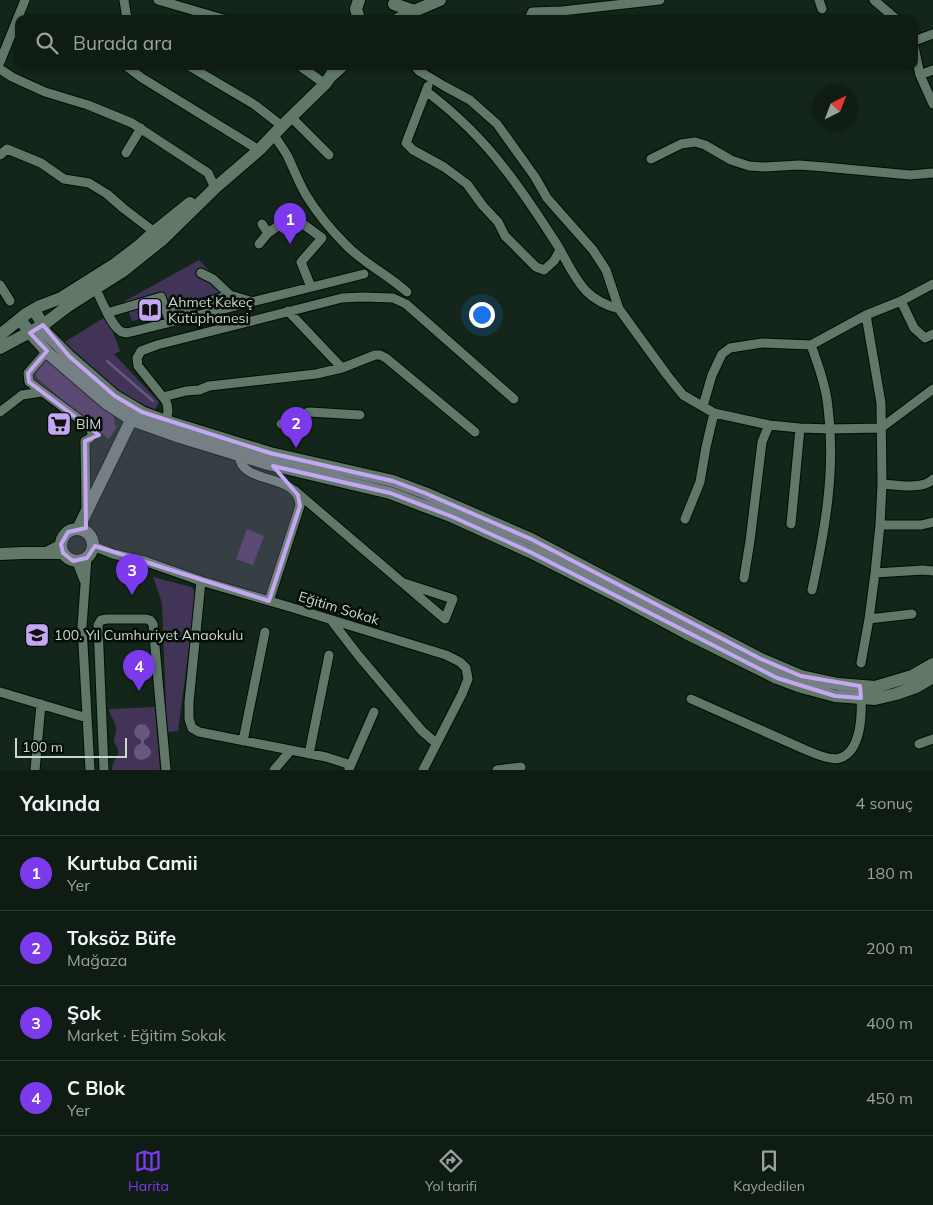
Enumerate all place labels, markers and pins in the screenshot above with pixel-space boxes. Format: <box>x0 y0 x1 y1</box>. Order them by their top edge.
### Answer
pin: 1 <box>274 203 306 244</box>
place label: Ahmet Kekeç Kütüphanesi <box>168 293 253 327</box>
library icon: Ahmet Kekeç Kütüphanesi <box>137 297 163 323</box>
pin: 2 <box>280 407 312 448</box>
supermarket icon: BİM <box>46 411 72 437</box>
place label: BİM <box>76 415 101 433</box>
pin: 3 <box>116 554 148 595</box>
school or university icon: 100. Yıl Cumhuriyet Anaokulu <box>24 622 50 648</box>
place label: 100. Yıl Cumhuriyet Anaokulu <box>54 626 243 644</box>
pin: 4 <box>123 650 155 691</box>

